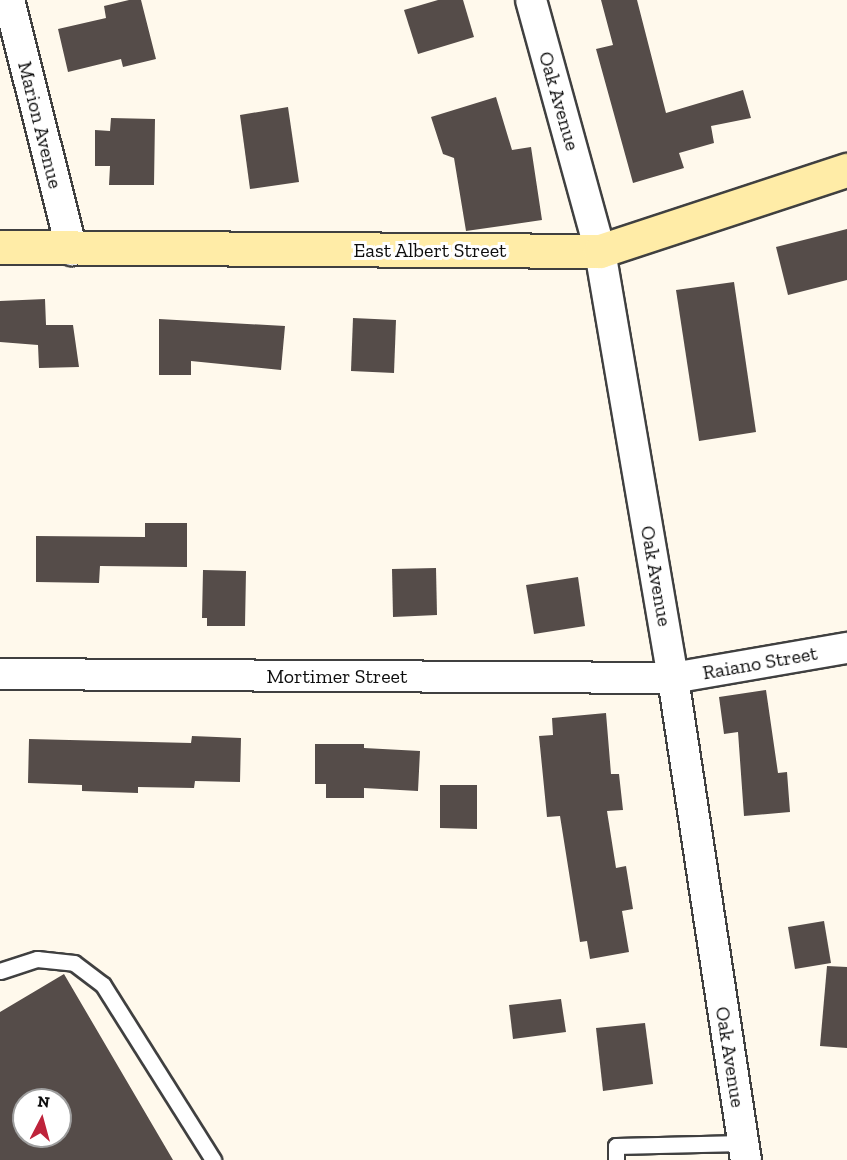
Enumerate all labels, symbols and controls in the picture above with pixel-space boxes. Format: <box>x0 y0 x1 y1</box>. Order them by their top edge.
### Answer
street label: Oak Avenue <box>533 48 585 154</box>
street label: Marion Avenue <box>13 59 67 191</box>
street label: East Albert Street <box>353 238 507 262</box>
street label: Oak Avenue <box>635 523 677 629</box>
street label: Raiano Street <box>701 641 819 685</box>
street label: Mortimer Street <box>266 664 408 688</box>
street label: Oak Avenue <box>710 1005 750 1109</box>
north arrow <box>12 1088 72 1148</box>
text: N <box>37 1092 51 1112</box>

